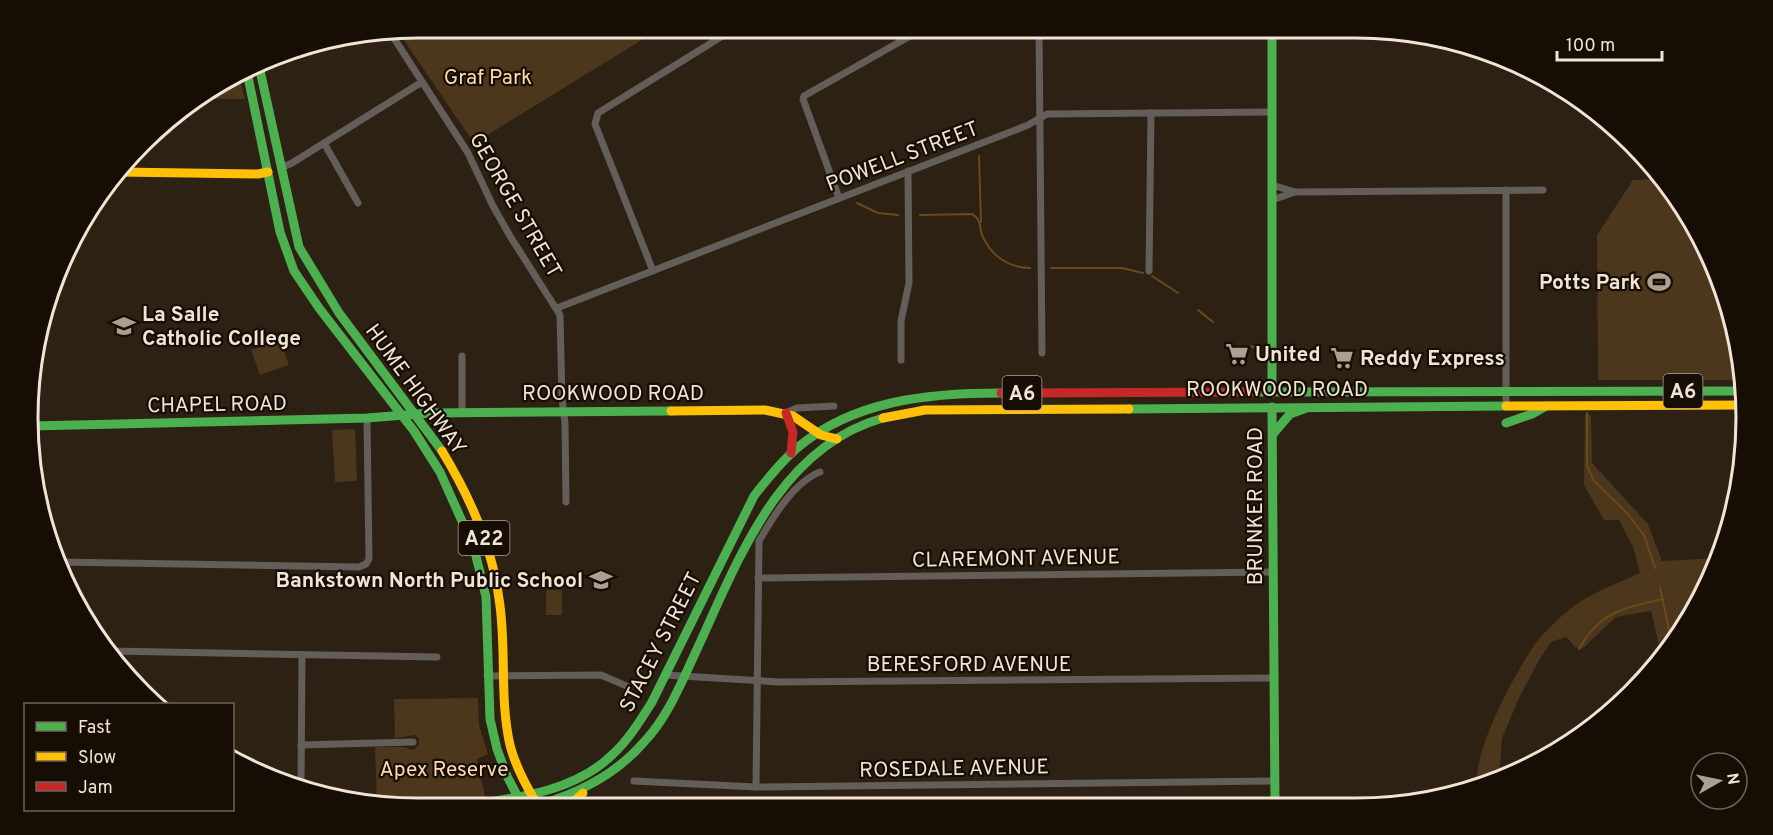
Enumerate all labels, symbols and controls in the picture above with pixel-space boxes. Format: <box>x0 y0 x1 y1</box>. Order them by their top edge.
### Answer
scale bar <box>1557 24 1662 62</box>
text: 100 m <box>1566 35 1615 58</box>
park label: Graf Park <box>444 65 532 92</box>
street label: POWELL STREET <box>822 116 983 199</box>
street label: GEORGE STREET <box>462 128 567 283</box>
sports icon: Potts Park <box>1646 269 1672 295</box>
place label: Potts Park <box>1539 270 1641 297</box>
place label: La Salle Catholic College <box>142 302 301 353</box>
school or university icon: La Salle Catholic College <box>111 313 137 339</box>
street label: HUME HIGHWAY <box>358 319 471 461</box>
supermarket icon: United <box>1224 341 1250 367</box>
place label: United <box>1255 342 1321 369</box>
supermarket icon: Reddy Express <box>1329 345 1355 371</box>
place label: Reddy Express <box>1360 346 1505 373</box>
road number: A6 <box>1664 374 1702 408</box>
road number: A6 <box>1002 376 1042 410</box>
street label: ROOKWOOD ROAD <box>1186 377 1368 404</box>
street label: ROOKWOOD ROAD <box>522 381 704 408</box>
street label: CHAPEL ROAD <box>147 391 287 420</box>
street label: BRUNKER ROAD <box>1243 427 1270 585</box>
road number: A22 <box>458 521 510 555</box>
street label: CLAREMONT AVENUE <box>912 544 1120 575</box>
school or university icon: Bankstown North Public School <box>588 567 614 593</box>
place label: Bankstown North Public School <box>275 568 583 595</box>
street label: STACEY STREET <box>614 568 708 717</box>
street label: BERESFORD AVENUE <box>867 652 1071 679</box>
legend <box>24 703 234 811</box>
text: Fast <box>78 717 111 740</box>
text: Slow <box>78 747 116 770</box>
north arrow <box>1689 751 1749 811</box>
street label: ROSEDALE AVENUE <box>859 754 1049 785</box>
park label: Apex Reserve <box>380 757 508 784</box>
text: N <box>1721 772 1743 786</box>
text: Jam <box>78 777 113 800</box>

